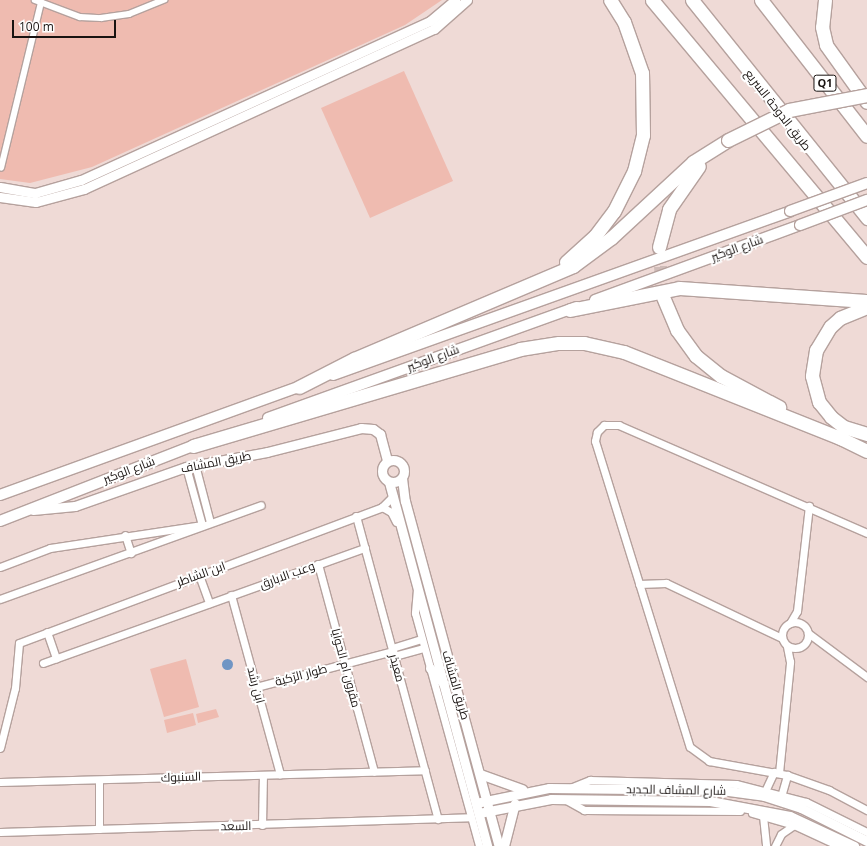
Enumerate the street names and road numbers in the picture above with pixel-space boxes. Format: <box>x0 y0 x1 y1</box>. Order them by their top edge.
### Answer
street label: طريق الدوحة السريع <box>742 67 814 153</box>
road number: Q1 <box>813 74 837 92</box>
street label: شارع الوكير <box>709 232 765 264</box>
street label: شارع الوكير <box>405 342 461 374</box>
street label: طريق المشاف <box>180 448 252 476</box>
street label: شارع الوكير <box>101 454 157 486</box>
street label: وعب الابارق <box>257 558 317 592</box>
street label: ابن الشاطر <box>175 559 227 589</box>
street label: مقرون ام الحوايا <box>329 627 363 709</box>
street label: طريق المشاف <box>439 649 473 721</box>
street label: معيذر <box>386 652 408 684</box>
street label: طوار الرّكية <box>273 661 329 689</box>
street label: ابن رشد <box>244 665 268 705</box>
street label: السنبوك <box>161 769 201 785</box>
street label: شارع المشاف الجديد <box>626 782 726 798</box>
street label: السعد <box>220 819 252 833</box>

